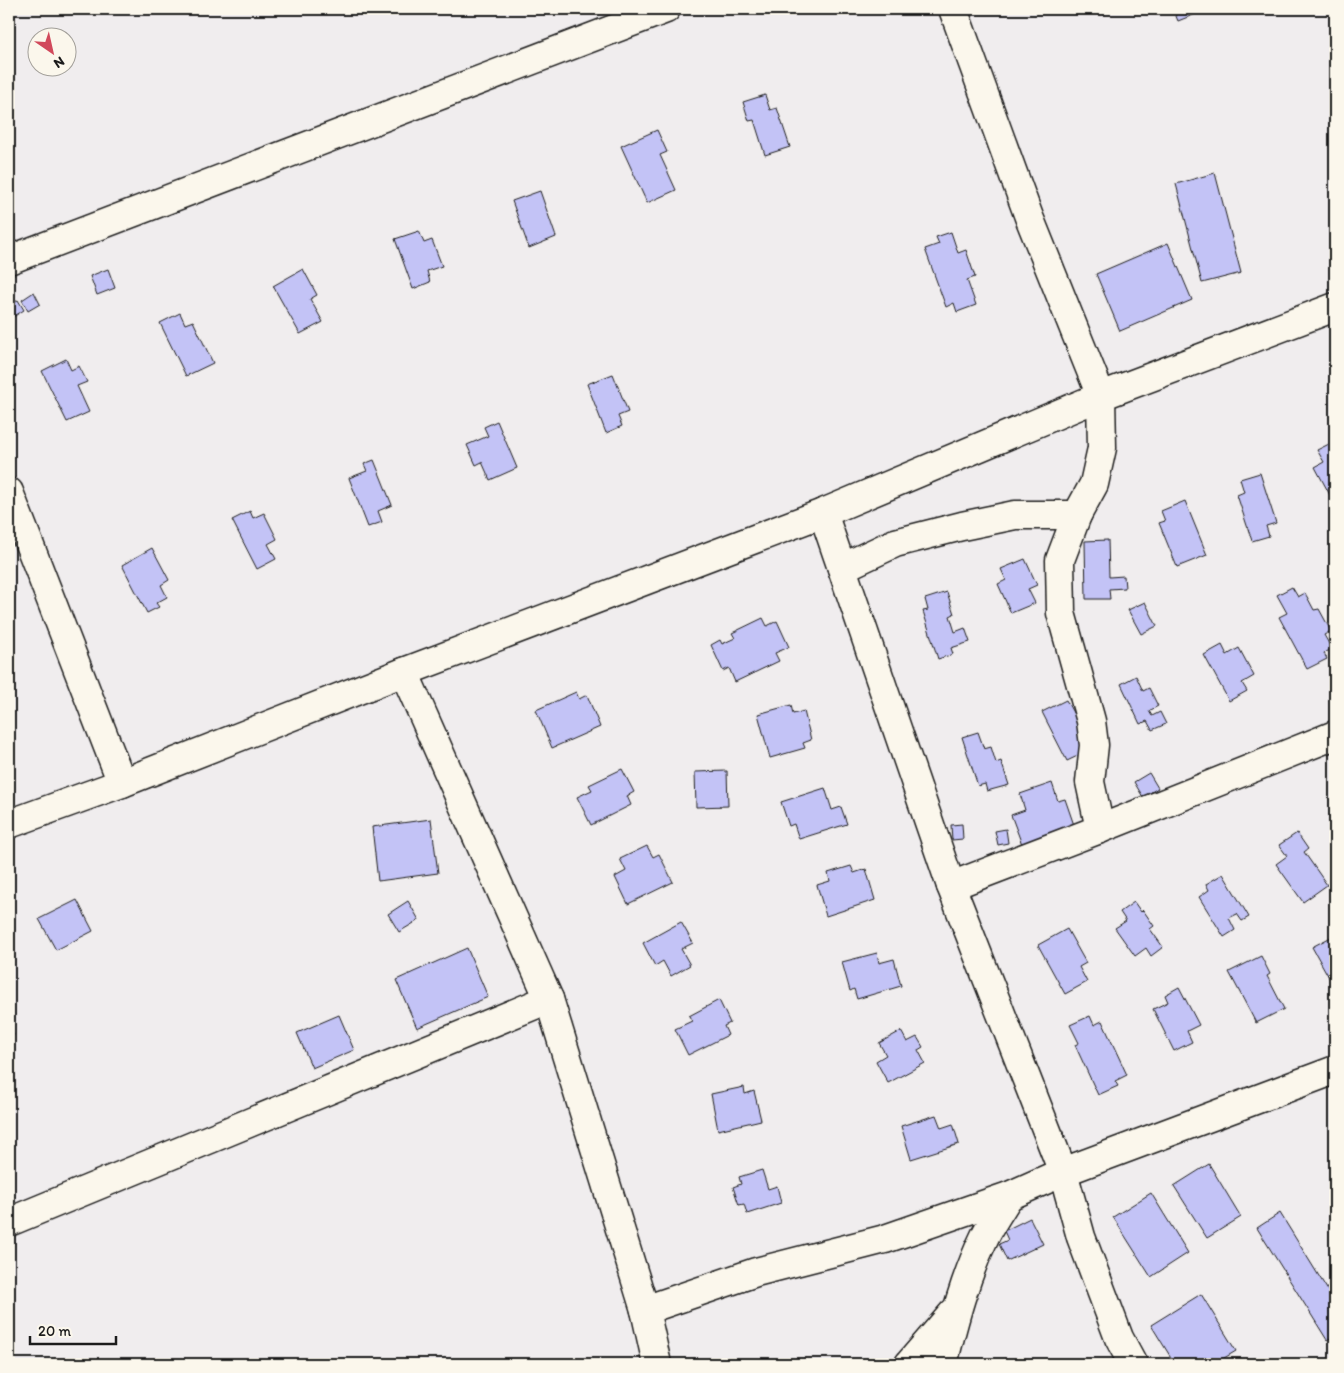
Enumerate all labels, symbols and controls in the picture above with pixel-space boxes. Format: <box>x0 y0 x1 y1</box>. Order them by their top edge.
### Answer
north arrow <box>28 28 78 78</box>
text: N <box>50 53 68 72</box>
scale bar <box>30 1313 116 1345</box>
text: 20 m <box>38 1322 72 1340</box>

